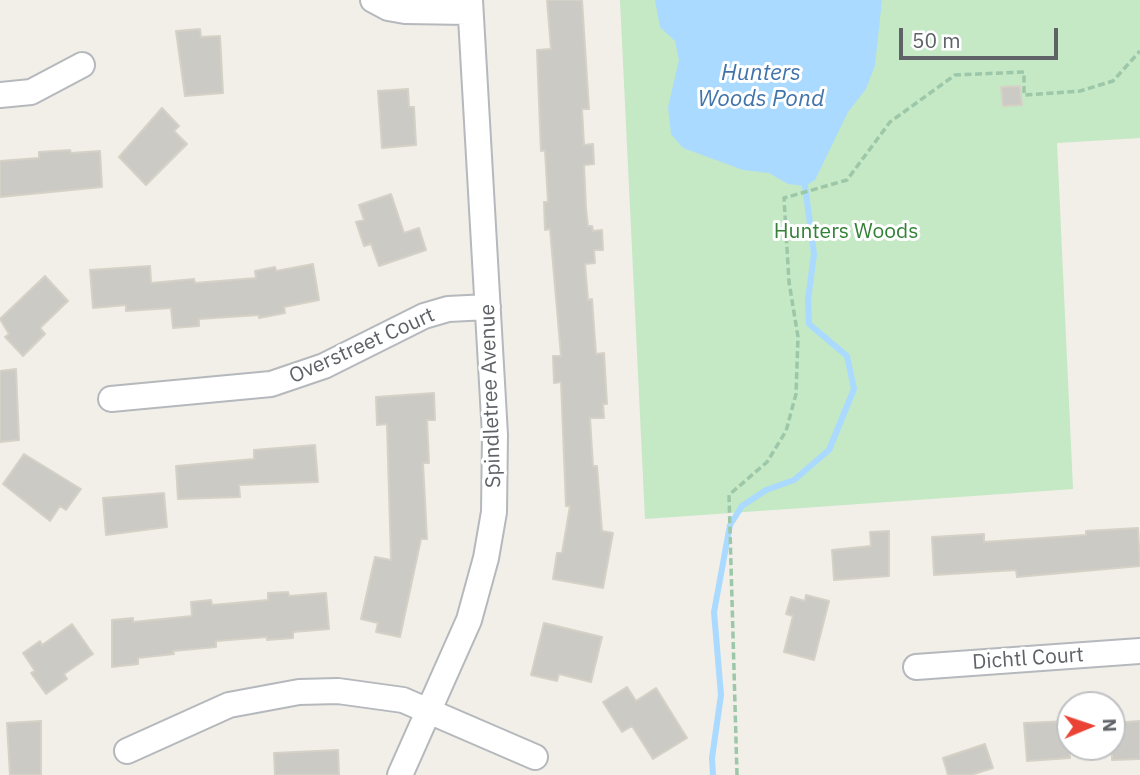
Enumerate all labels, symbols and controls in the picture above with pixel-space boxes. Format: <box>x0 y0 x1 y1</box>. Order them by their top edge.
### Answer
scale bar <box>902 14 1061 58</box>
text: 50 m <box>912 26 961 54</box>
water label: Hunters Woods Pond <box>698 59 824 113</box>
park label: Hunters Woods <box>774 219 918 245</box>
street label: Overstreet Court <box>285 303 439 389</box>
street label: Spindletree Avenue <box>475 304 507 488</box>
street label: Dichtl Court <box>971 643 1085 675</box>
north arrow <box>1056 691 1126 761</box>
text: N <box>1098 718 1122 733</box>

